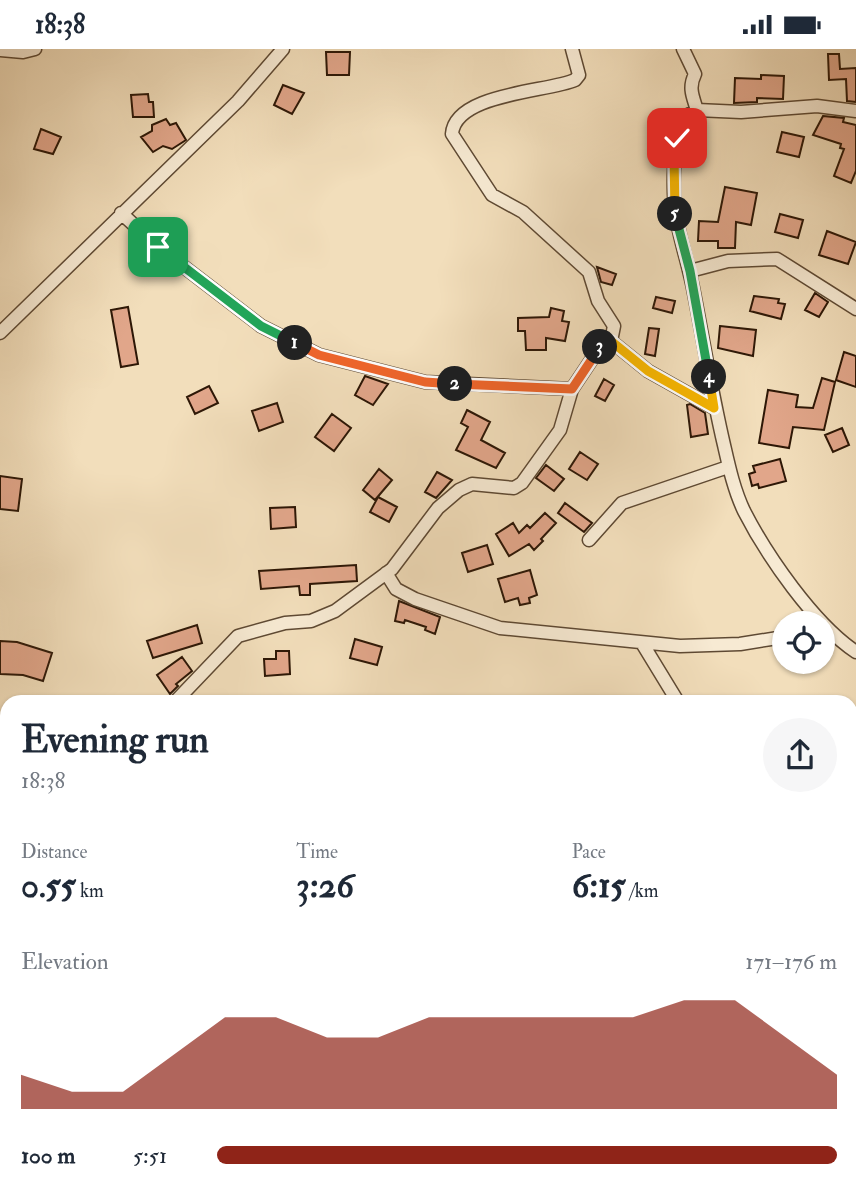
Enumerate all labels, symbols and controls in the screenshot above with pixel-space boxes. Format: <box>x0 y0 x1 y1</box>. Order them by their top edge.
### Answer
text: 18:38 <box>35 9 85 41</box>
pin <box>647 108 707 168</box>
icon: check <box>658 119 696 157</box>
pin: 5 <box>658 197 692 231</box>
text: 5 <box>670 201 679 225</box>
pin <box>128 217 188 277</box>
icon: arrive <box>139 228 177 266</box>
pin: 1 <box>278 325 312 361</box>
pin: 3 <box>582 329 618 365</box>
text: 1 <box>291 330 298 354</box>
text: 3 <box>596 334 603 358</box>
pin: 4 <box>692 359 726 395</box>
text: 4 <box>703 364 714 388</box>
pin: 2 <box>438 367 472 401</box>
text: 2 <box>450 371 459 395</box>
map controls <box>772 611 835 674</box>
button: locate <box>772 611 835 674</box>
text: Evening run <box>21 716 209 764</box>
button: share <box>763 718 837 792</box>
text: 18:38 <box>21 766 65 795</box>
text: Distance <box>21 840 87 864</box>
text: Time <box>296 840 338 864</box>
text: Pace <box>572 840 606 864</box>
text: 0.55 <box>21 864 76 908</box>
text: 3:26 <box>296 864 354 908</box>
text: 6:15 <box>572 864 626 908</box>
text: km <box>76 879 104 903</box>
text: /km <box>626 879 658 903</box>
text: Elevation <box>21 947 109 976</box>
text: 171–176 m <box>745 947 837 976</box>
text: 100 m <box>21 1141 75 1170</box>
text: 5:51 <box>133 1141 167 1170</box>

